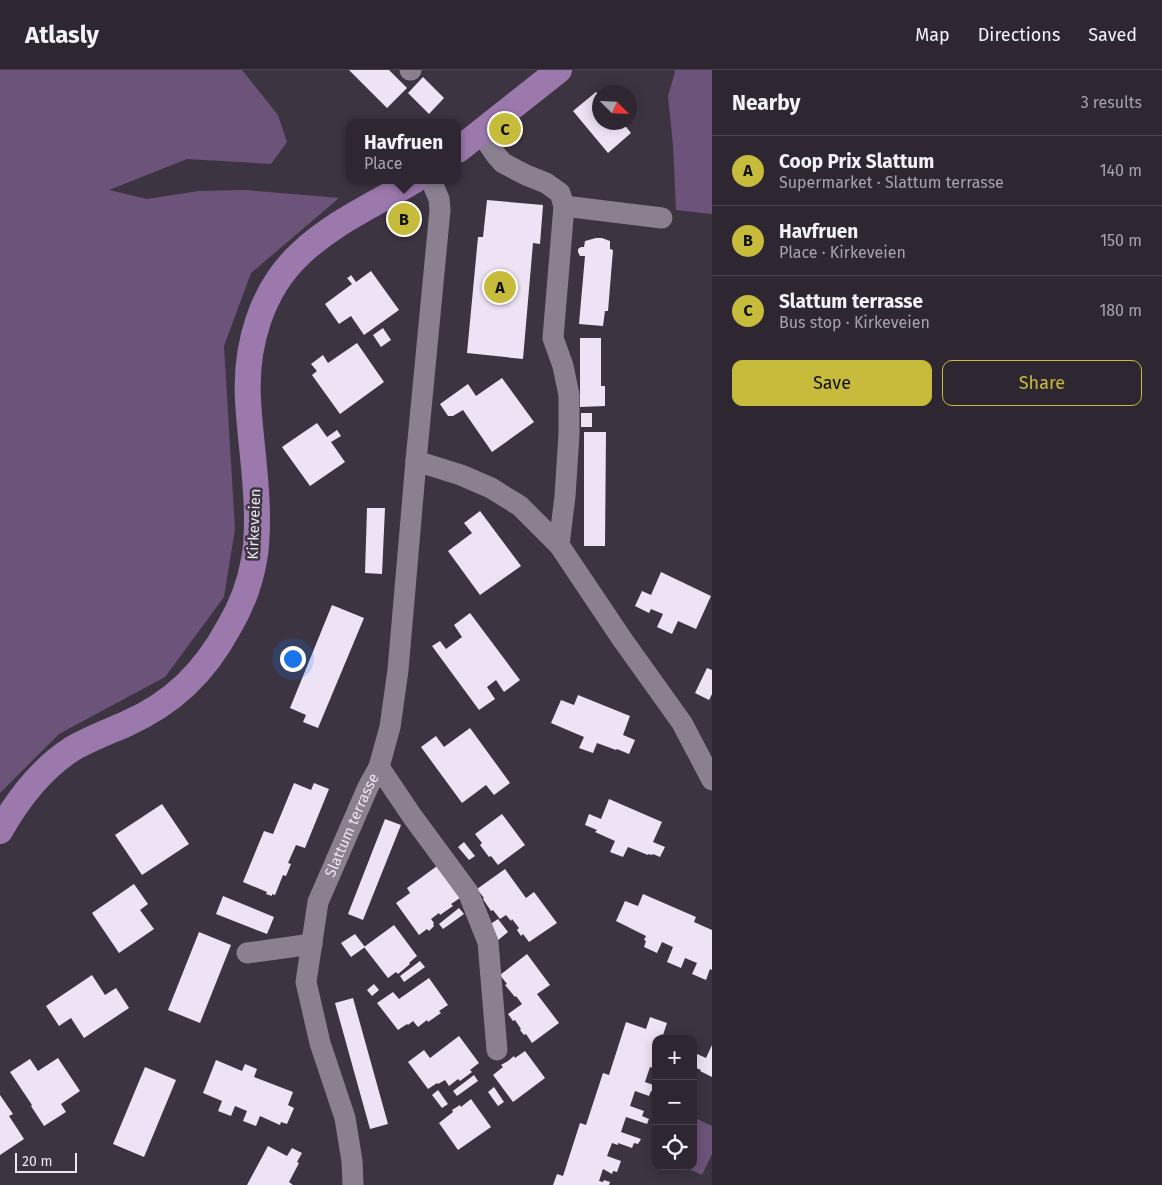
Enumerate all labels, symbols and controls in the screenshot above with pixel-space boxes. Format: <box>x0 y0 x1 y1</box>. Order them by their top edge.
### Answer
text: Atlasly <box>25 21 99 49</box>
text: Map <box>915 24 950 46</box>
text: Directions <box>978 24 1060 46</box>
text: Saved <box>1088 24 1137 46</box>
north arrow <box>592 85 637 130</box>
text: Nearby <box>732 90 800 116</box>
text: 3 results <box>1081 93 1142 112</box>
pin: C <box>489 110 521 148</box>
popup <box>346 119 461 184</box>
text: Havfruen <box>364 131 443 154</box>
text: Coop Prix Slattum <box>779 150 934 173</box>
text: Place <box>364 154 402 173</box>
text: A <box>743 161 753 180</box>
text: 140 m <box>1100 161 1142 180</box>
text: Supermarket · Slattum terrasse <box>779 173 1004 192</box>
pin: B <box>388 200 420 238</box>
text: Havfruen <box>779 220 858 243</box>
text: B <box>743 231 753 250</box>
text: 150 m <box>1100 231 1142 250</box>
text: Place · Kirkeveien <box>779 243 906 262</box>
pin: A <box>484 268 516 306</box>
text: Slattum terrasse <box>779 290 923 313</box>
text: C <box>743 301 753 320</box>
text: 180 m <box>1099 301 1142 320</box>
text: Bus stop · Kirkeveien <box>779 313 930 332</box>
button: Save <box>732 360 932 406</box>
button: Share <box>942 360 1142 406</box>
street label: Kirkeveien <box>244 488 264 560</box>
your location <box>280 646 306 672</box>
street label: Slattum terrasse <box>321 770 383 880</box>
map controls <box>652 1035 697 1170</box>
button: + <box>652 1035 697 1080</box>
button: − <box>652 1080 697 1125</box>
button: locate <box>652 1125 697 1170</box>
scale bar <box>15 1150 78 1173</box>
text: 20 m <box>22 1153 52 1170</box>

